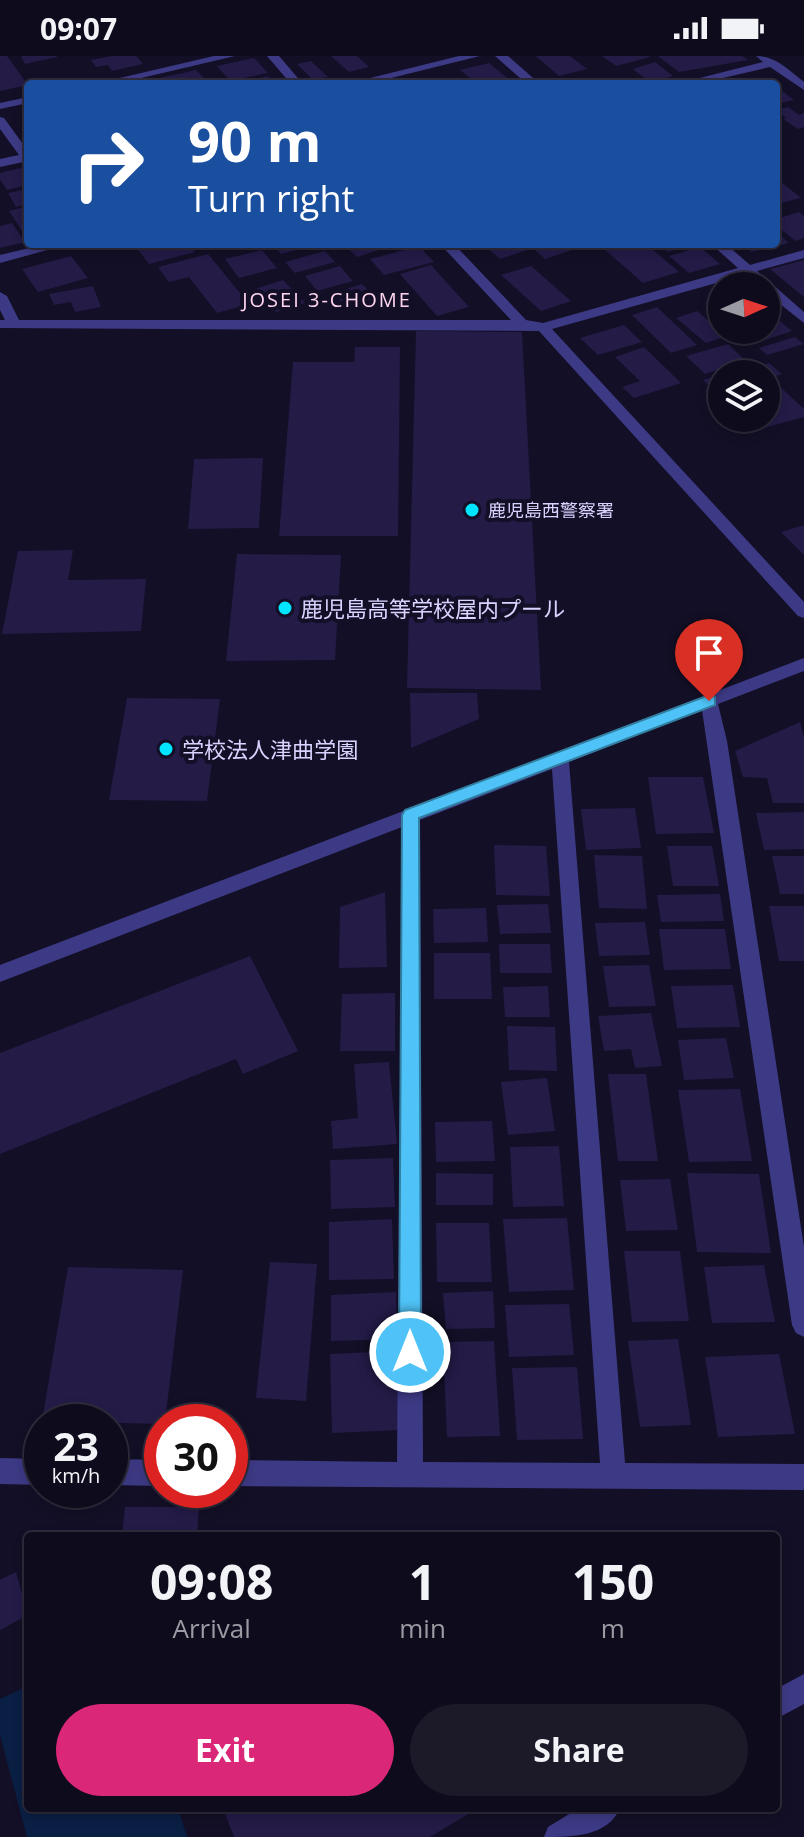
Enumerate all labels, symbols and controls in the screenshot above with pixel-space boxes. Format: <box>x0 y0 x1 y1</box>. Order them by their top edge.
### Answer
text: 09:07 <box>40 8 117 49</box>
text: 90 m <box>188 102 322 178</box>
icon: right <box>56 112 160 216</box>
text: Turn right <box>188 174 354 223</box>
north arrow <box>708 272 780 344</box>
map controls <box>708 272 780 432</box>
district label: JOSEI 3-CHOME <box>240 286 412 313</box>
button: layers <box>708 360 780 432</box>
place label: 鹿児島西警察署 <box>488 498 614 522</box>
marker: 鹿児島西警察署 <box>463 501 481 519</box>
place label: 鹿児島高等学校屋内プール <box>301 593 565 623</box>
marker: 鹿児島高等学校屋内プール <box>276 599 294 617</box>
pin <box>675 619 743 701</box>
icon: arrive <box>687 631 731 675</box>
place label: 学校法人津曲学園 <box>182 734 358 764</box>
marker: 学校法人津曲学園 <box>157 740 175 758</box>
position arrow <box>368 1310 452 1394</box>
speed limit sign: 30 <box>144 1404 248 1508</box>
text: 23 <box>53 1418 99 1473</box>
text: km/h <box>52 1462 100 1489</box>
text: 09:08 <box>150 1549 273 1614</box>
text: 1 <box>409 1549 436 1614</box>
text: 150 <box>572 1549 654 1614</box>
text: Arrival <box>172 1610 251 1646</box>
text: min <box>399 1610 446 1646</box>
text: m <box>601 1610 625 1646</box>
button: Exit <box>56 1704 394 1796</box>
button: Share <box>410 1704 748 1796</box>

